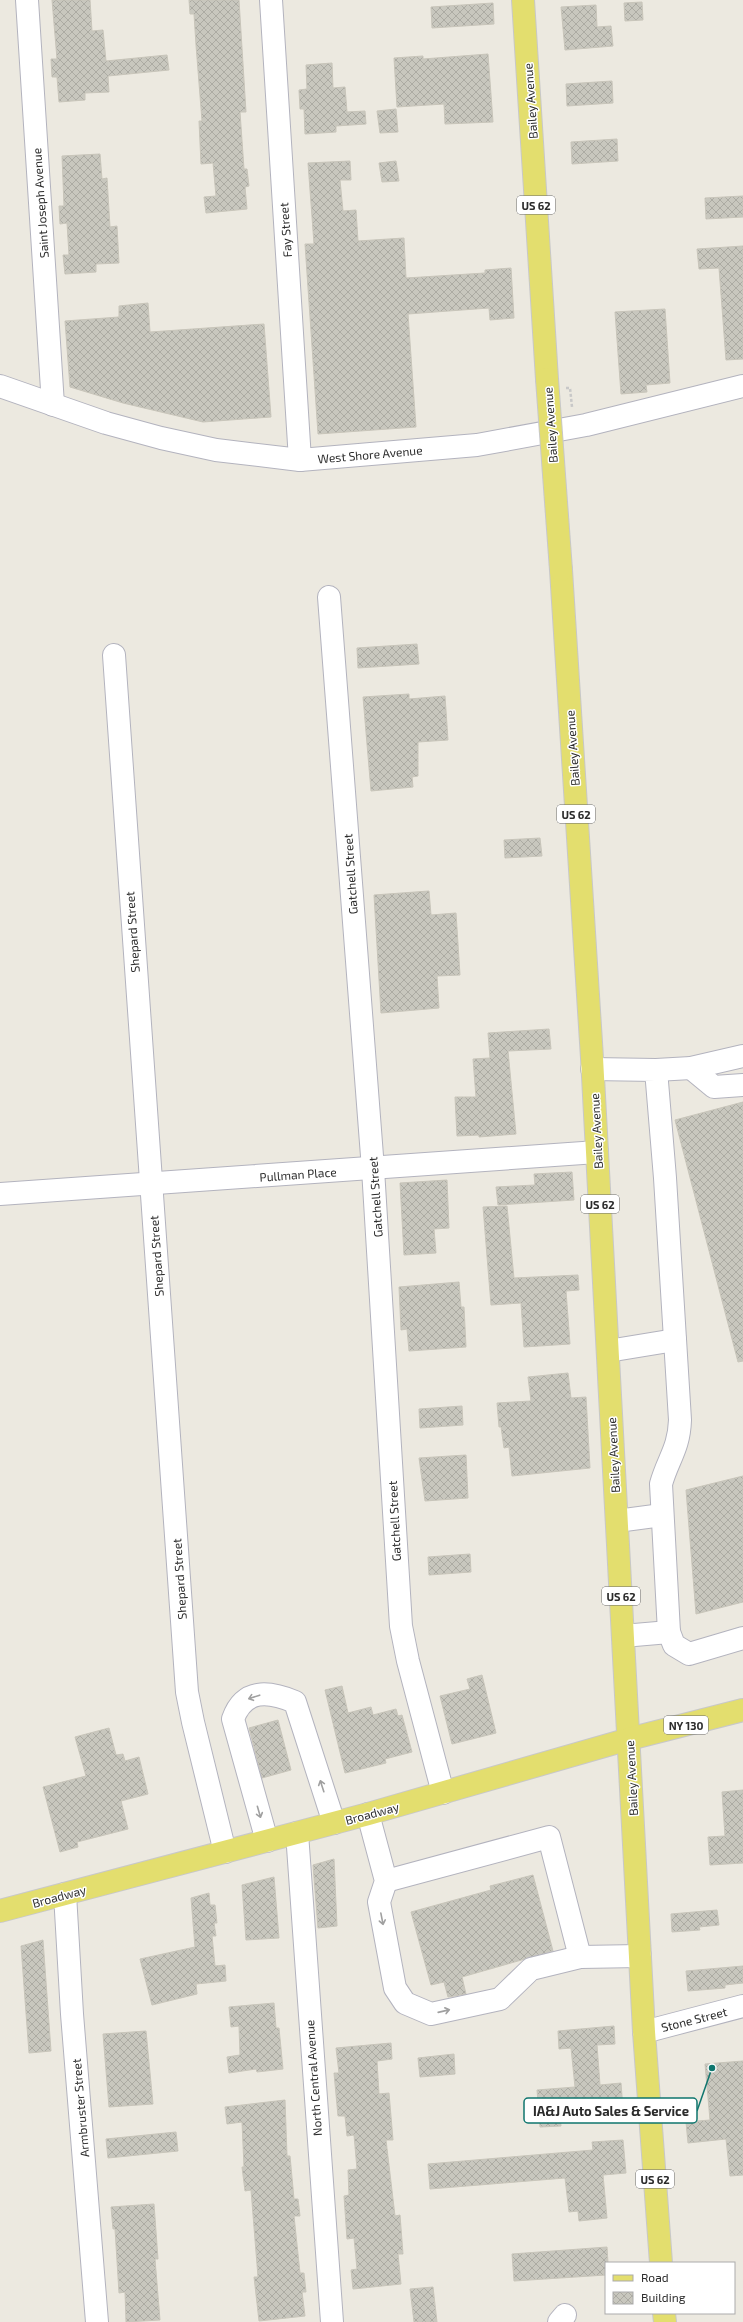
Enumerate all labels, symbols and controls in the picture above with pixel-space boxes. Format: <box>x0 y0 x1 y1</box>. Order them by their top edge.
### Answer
street label: Bailey Avenue <box>520 63 540 139</box>
street label: Saint Joseph Avenue <box>29 148 51 258</box>
road number: US 62 <box>517 196 555 214</box>
street label: Fay Street <box>276 202 294 258</box>
street label: Bailey Avenue <box>540 387 560 463</box>
street label: West Shore Avenue <box>317 442 423 466</box>
street label: Bailey Avenue <box>562 710 582 786</box>
road number: US 62 <box>557 805 595 823</box>
street label: Gatchell Street <box>340 833 360 915</box>
street label: Shepard Street <box>122 891 142 973</box>
street label: Bailey Avenue <box>587 1093 605 1169</box>
street label: Gatchell Street <box>365 1156 385 1238</box>
street label: Pullman Place <box>259 1164 337 1184</box>
road number: US 62 <box>581 1195 619 1213</box>
street label: Shepard Street <box>146 1215 166 1297</box>
street label: Bailey Avenue <box>604 1417 622 1493</box>
street label: Gatchell Street <box>385 1480 403 1562</box>
street label: Shepard Street <box>169 1538 189 1620</box>
road number: US 62 <box>602 1587 640 1605</box>
one-way arrow <box>248 1694 261 1701</box>
road number: NY 130 <box>664 1716 708 1734</box>
street label: Bailey Avenue <box>622 1740 640 1816</box>
one-way arrow <box>318 1779 325 1792</box>
street label: Broadway <box>344 1799 401 1827</box>
one-way arrow <box>256 1806 264 1819</box>
street label: Broadway <box>31 1882 88 1910</box>
one-way arrow <box>378 1912 386 1925</box>
street label: Stone Street <box>660 2004 729 2034</box>
one-way arrow <box>437 2007 450 2015</box>
street label: North Central Avenue <box>302 2019 324 2137</box>
street label: Armbruster Street <box>69 2058 91 2158</box>
callout: IA&J Auto Sales & Service <box>524 2098 697 2123</box>
text: IA&J Auto Sales & Service <box>533 2103 689 2119</box>
road number: US 62 <box>636 2170 674 2188</box>
legend <box>605 2262 735 2314</box>
text: Road <box>641 2270 669 2284</box>
text: Building <box>641 2290 686 2304</box>

